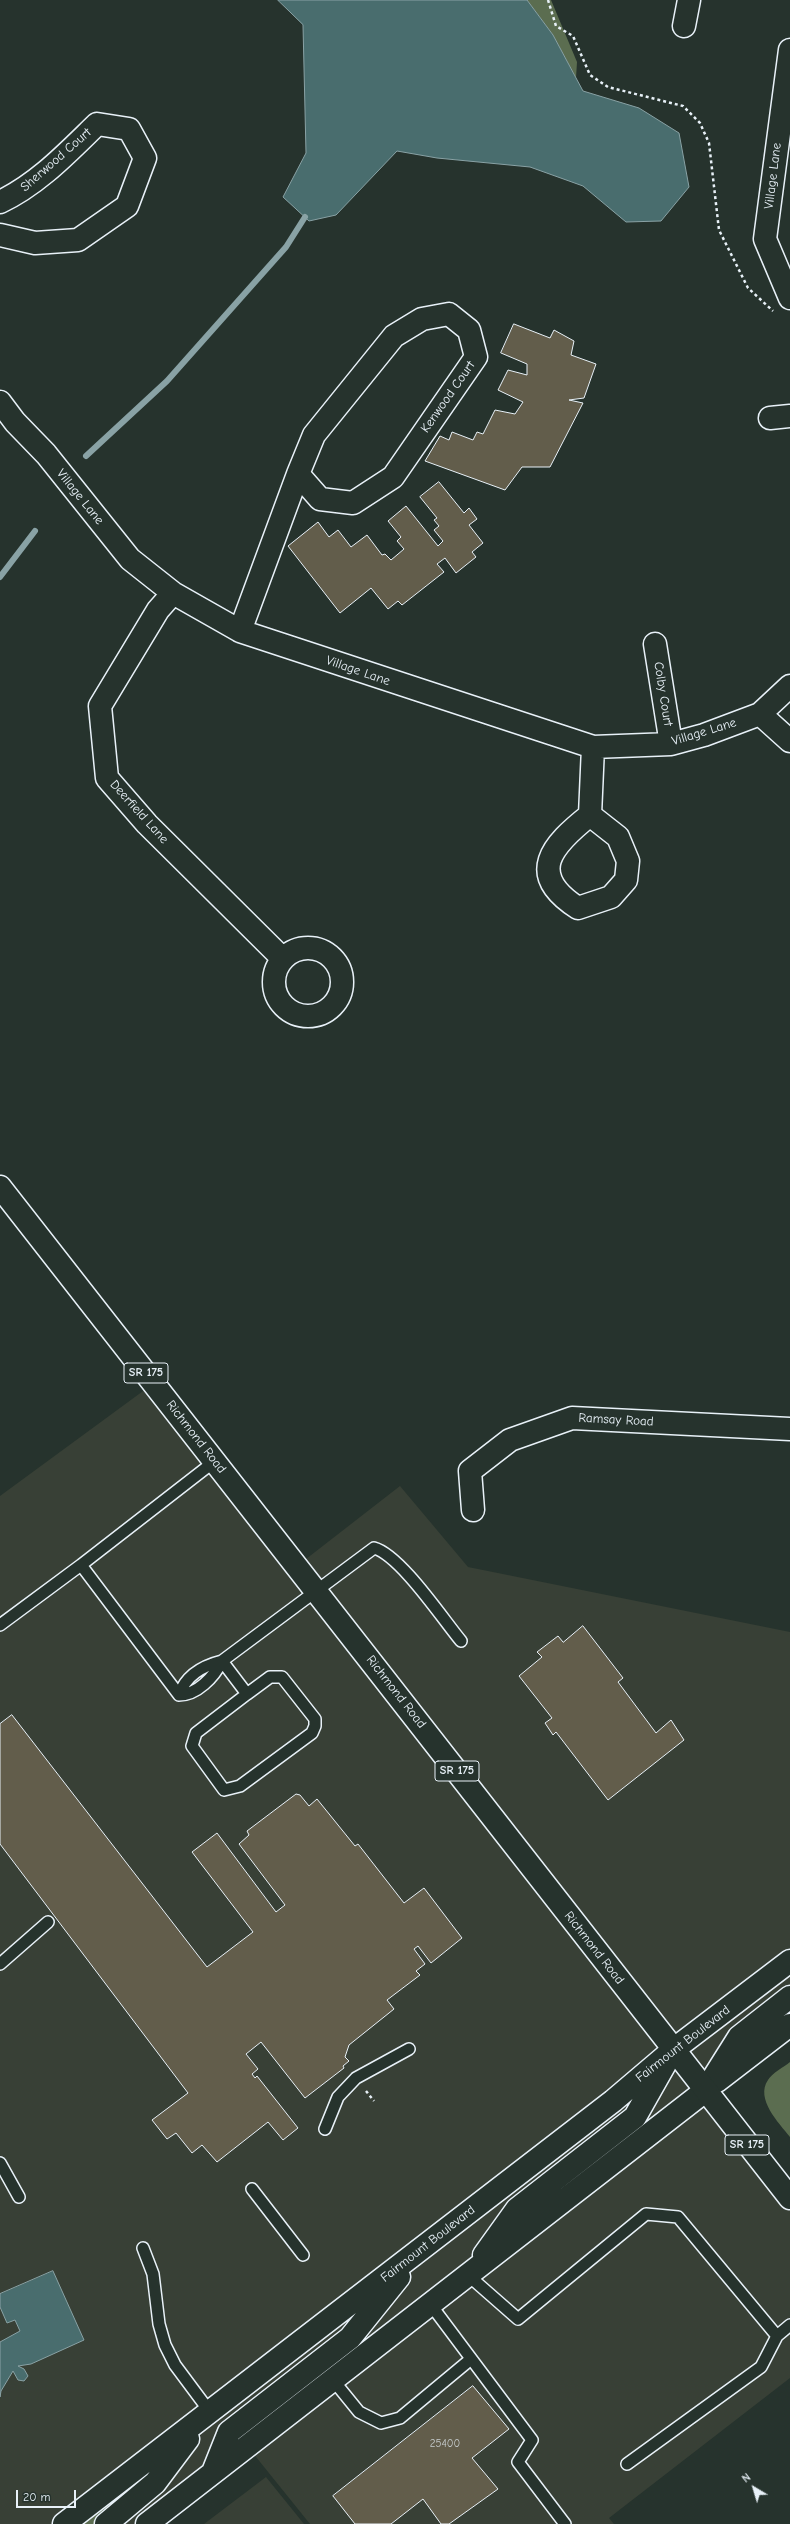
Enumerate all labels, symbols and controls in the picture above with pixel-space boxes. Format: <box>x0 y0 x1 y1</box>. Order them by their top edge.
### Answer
street label: Sherwood Court <box>17 125 95 195</box>
street label: Village Lane <box>761 142 785 210</box>
street label: Kenwood Court <box>418 358 478 436</box>
street label: Village Lane <box>53 466 107 528</box>
street label: Village Lane <box>324 653 392 689</box>
street label: Colby Court <box>650 661 676 727</box>
street label: Village Lane <box>670 715 738 749</box>
street label: Deerfield Lane <box>106 777 172 847</box>
road number: SR 175 <box>124 1363 168 1383</box>
street label: Richmond Road <box>163 1398 229 1476</box>
street label: Ramsay Road <box>578 1410 654 1430</box>
street label: Richmond Road <box>363 1653 429 1731</box>
road number: SR 175 <box>435 1761 479 1781</box>
street label: Richmond Road <box>561 1909 627 1987</box>
street label: Fairmount Boulevard <box>633 2002 733 2086</box>
road number: SR 175 <box>725 2135 769 2155</box>
street label: Fairmount Boulevard <box>378 2202 478 2286</box>
house number: 25400 <box>430 2437 460 2451</box>
north arrow <box>734 2468 774 2508</box>
text: N <box>739 2471 753 2485</box>
scale bar <box>18 2482 78 2508</box>
text: 20 m <box>23 2490 51 2504</box>

